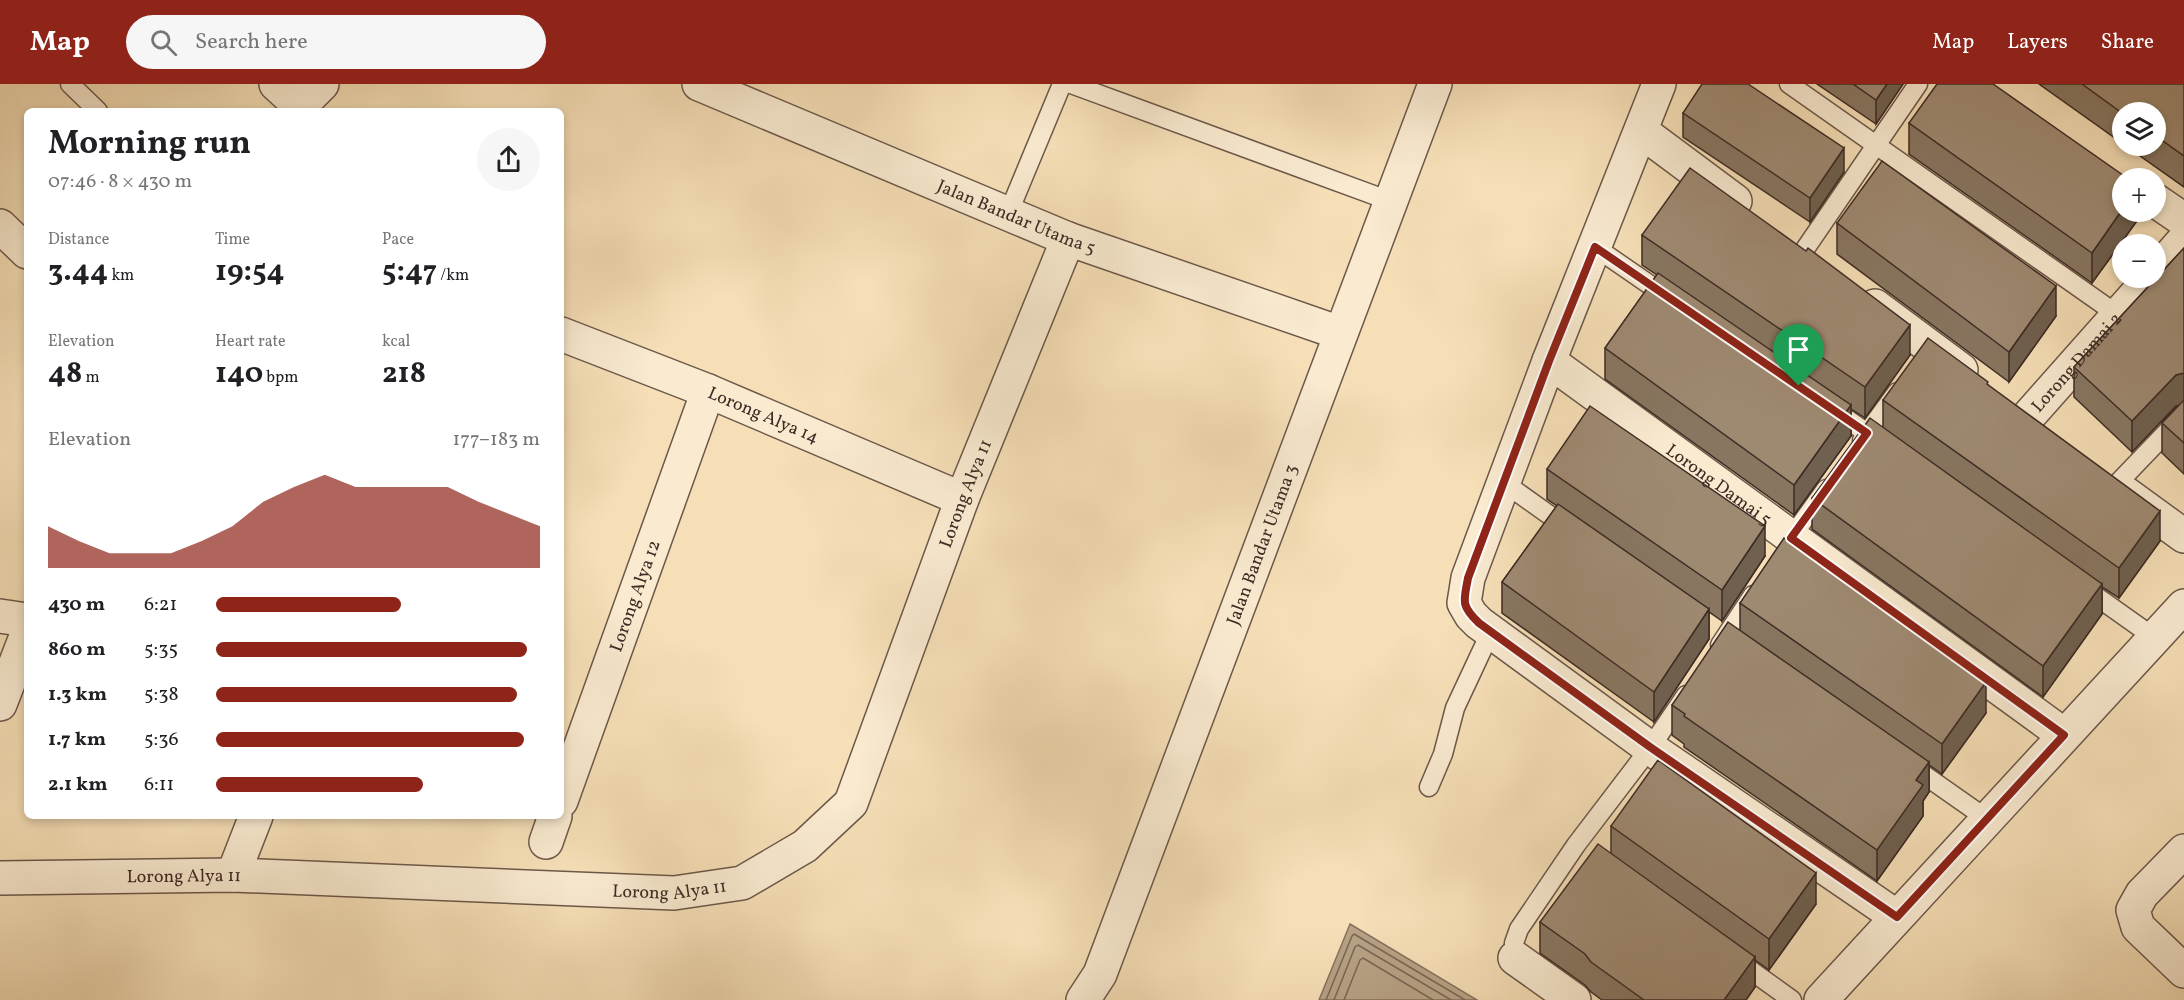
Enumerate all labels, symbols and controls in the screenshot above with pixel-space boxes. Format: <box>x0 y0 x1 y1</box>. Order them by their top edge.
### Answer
search box <box>126 15 546 69</box>
text: Map <box>30 23 90 62</box>
icon: search <box>147 26 180 59</box>
text: Search here <box>195 27 308 58</box>
text: Map <box>1932 28 1974 57</box>
text: Layers <box>2007 28 2068 57</box>
text: Share <box>2101 28 2154 57</box>
map controls <box>2112 102 2166 288</box>
button: layers <box>2112 102 2166 156</box>
text: Morning run <box>48 122 251 168</box>
button: share <box>477 128 540 191</box>
text: 07:46 · 8 × 430 m <box>48 168 192 196</box>
button: + <box>2112 168 2166 222</box>
street label: Jalan Bandar Utama 5 <box>933 174 1099 262</box>
text: Distance <box>48 229 109 251</box>
text: Time <box>215 229 250 251</box>
text: Pace <box>382 229 414 251</box>
button: − <box>2112 234 2166 288</box>
text: 3.44 <box>48 251 108 293</box>
text: 19:54 <box>215 251 285 293</box>
text: 5:47 <box>382 251 437 293</box>
text: km <box>108 265 134 287</box>
text: /km <box>437 265 469 287</box>
street label: Lorong Damai 2 <box>2026 308 2129 419</box>
pin <box>1773 324 1824 386</box>
text: Elevation <box>48 331 115 353</box>
text: Heart rate <box>215 331 286 353</box>
text: kcal <box>382 331 410 353</box>
icon: arrive <box>1782 333 1815 366</box>
text: 48 <box>48 353 82 395</box>
text: 140 <box>215 353 263 395</box>
text: 218 <box>382 353 426 395</box>
text: m <box>82 367 100 389</box>
text: bpm <box>263 367 298 389</box>
street label: Lorong Alya 14 <box>704 381 822 451</box>
text: Elevation <box>48 426 131 454</box>
text: 177–183 m <box>452 426 540 454</box>
street label: Lorong Alya 11 <box>934 436 999 552</box>
street label: Lorong Damai 5 <box>1660 439 1776 532</box>
street label: Jalan Bandar Utama 3 <box>1221 461 1305 629</box>
street label: Lorong Alya 12 <box>604 537 668 656</box>
text: 430 m <box>48 591 105 619</box>
text: 6:21 <box>144 591 177 619</box>
text: 860 m <box>48 636 106 664</box>
text: 5:35 <box>144 636 178 664</box>
text: 1.3 km <box>48 681 107 709</box>
text: 5:38 <box>144 681 179 709</box>
text: 1.7 km <box>48 726 106 754</box>
text: 5:36 <box>144 726 179 754</box>
text: 2.1 km <box>48 771 108 799</box>
text: 6:11 <box>144 771 174 799</box>
street label: Lorong Alya 11 <box>126 864 242 890</box>
street label: Lorong Alya 11 <box>612 874 728 907</box>

